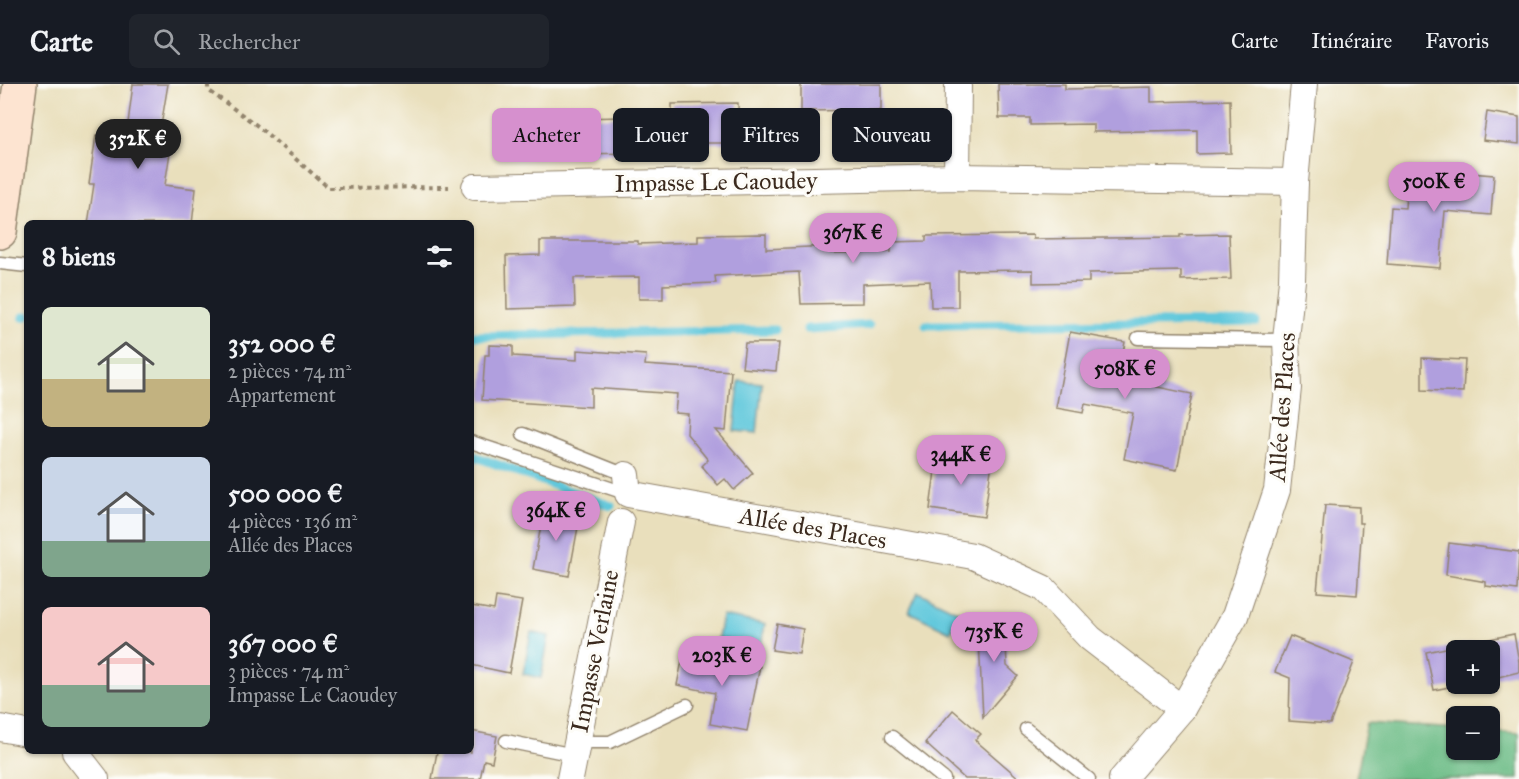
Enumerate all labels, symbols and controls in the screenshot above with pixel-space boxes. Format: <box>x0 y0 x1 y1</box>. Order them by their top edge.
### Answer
search box <box>129 14 549 68</box>
text: Carte <box>30 24 93 59</box>
icon: search <box>150 25 183 58</box>
text: Rechercher <box>198 28 300 55</box>
text: Carte <box>1231 28 1278 54</box>
text: Itinéraire <box>1311 28 1392 54</box>
text: Favoris <box>1425 28 1489 54</box>
chip: Acheter <box>492 108 601 162</box>
chip: Louer <box>613 108 709 162</box>
chip: Filtres <box>721 108 820 162</box>
chip: Nouveau <box>832 108 952 162</box>
pin: 352K € <box>89 119 187 170</box>
text: 352K € <box>109 126 167 150</box>
pin: 500K € <box>1385 162 1483 213</box>
street label: Impasse Le Caoudey <box>614 165 818 199</box>
text: 500K € <box>1402 169 1466 193</box>
pin: 367K € <box>804 213 902 264</box>
text: 367K € <box>823 220 883 244</box>
text: 8 biens <box>42 240 115 272</box>
icon: filters <box>423 240 456 273</box>
text: 352 000 € <box>228 327 336 359</box>
icon: home <box>90 331 162 403</box>
street label: Allée des Places <box>1262 331 1302 484</box>
pin: 508K € <box>1076 349 1174 400</box>
text: 508K € <box>1094 356 1156 380</box>
text: 2 pièces · 74 m² <box>228 359 351 383</box>
text: Appartement <box>228 383 336 407</box>
pin: 344K € <box>912 435 1010 486</box>
text: 344K € <box>931 442 991 466</box>
text: 500 000 € <box>228 477 343 509</box>
icon: home <box>90 481 162 553</box>
pin: 364K € <box>507 491 605 542</box>
text: 364K € <box>526 498 586 522</box>
street label: Allée des Places <box>736 500 889 556</box>
text: 4 pièces · 136 m² <box>228 509 357 533</box>
text: Allée des Places <box>228 533 353 557</box>
street label: Impasse Verlaine <box>565 567 625 735</box>
pin: 735K € <box>945 612 1043 663</box>
text: 735K € <box>965 619 1023 643</box>
text: 367 000 € <box>228 627 338 659</box>
icon: home <box>90 631 162 703</box>
pin: 203K € <box>673 636 771 687</box>
map controls <box>1446 640 1500 760</box>
button: + <box>1446 640 1500 694</box>
text: 203K € <box>692 643 752 667</box>
text: 3 pièces · 74 m² <box>228 659 349 683</box>
text: Impasse Le Caoudey <box>228 683 397 707</box>
button: − <box>1446 706 1500 760</box>

